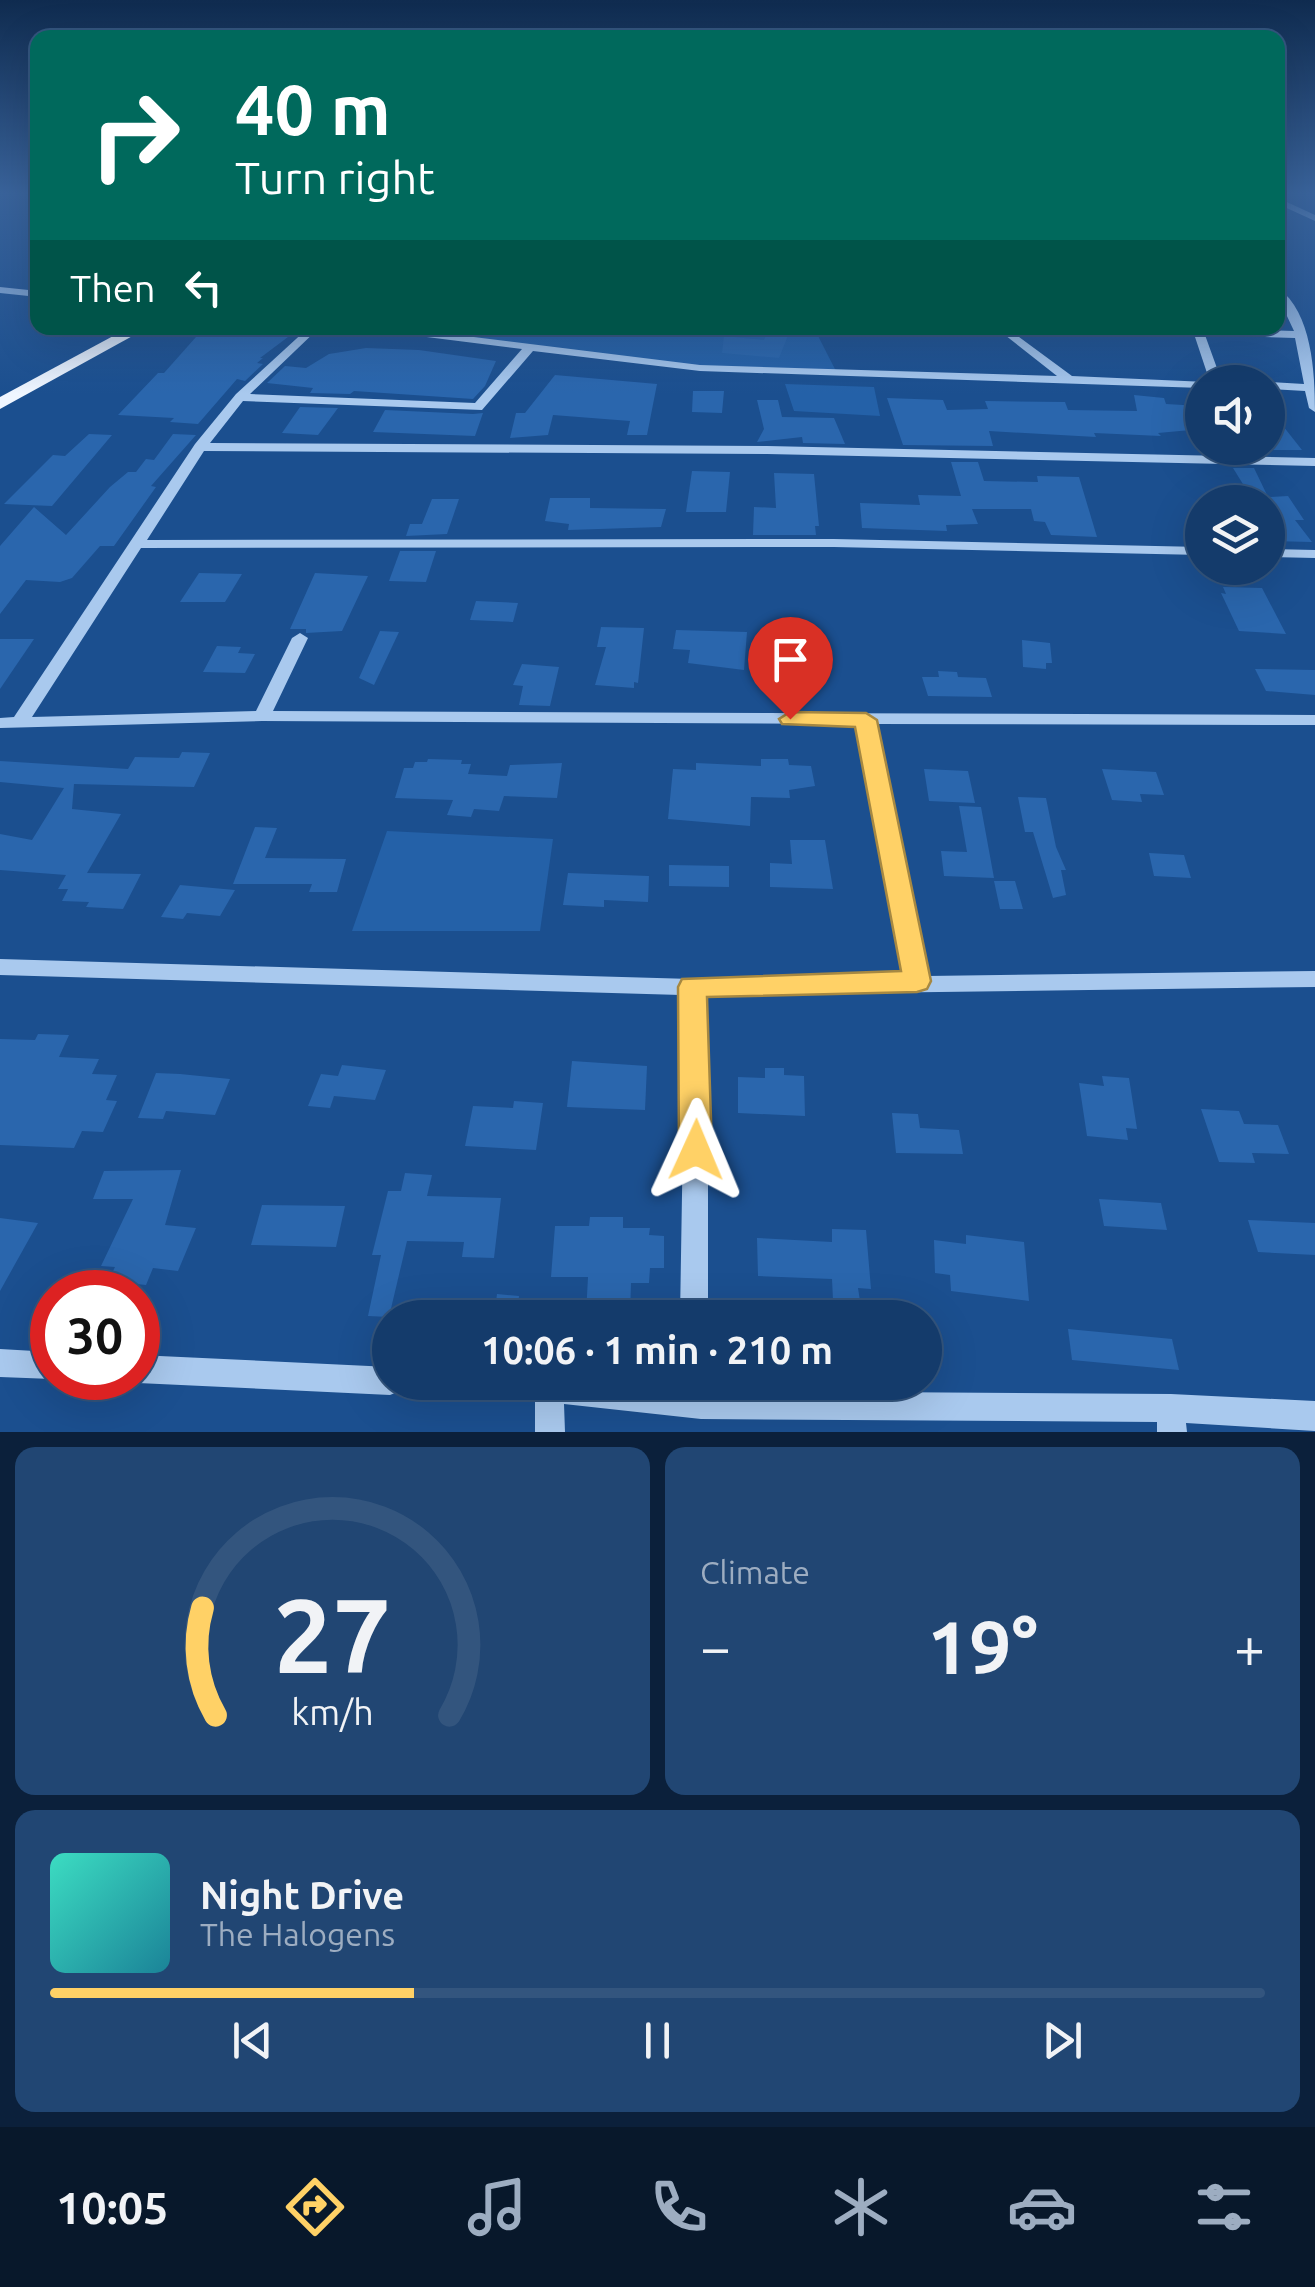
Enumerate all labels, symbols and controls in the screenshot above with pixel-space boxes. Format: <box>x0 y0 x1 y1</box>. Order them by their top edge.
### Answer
icon: right <box>70 70 200 200</box>
text: 40 m <box>235 70 391 148</box>
text: Turn right <box>235 152 435 203</box>
icon: left <box>176 260 231 315</box>
text: Then <box>70 267 156 309</box>
map controls <box>1185 365 1285 585</box>
button: sound <box>1185 365 1285 465</box>
button: layers <box>1185 485 1285 585</box>
pin <box>748 617 833 720</box>
icon: arrive <box>763 632 818 687</box>
position arrow <box>644 1098 748 1202</box>
speed limit sign: 30 <box>30 1270 160 1400</box>
text: 10:06 · 1 min · 210 m <box>481 1329 833 1371</box>
text: Climate <box>700 1554 810 1590</box>
text: 27 <box>274 1576 391 1693</box>
text: 19° <box>927 1604 1038 1688</box>
text: − <box>700 1616 731 1677</box>
text: + <box>1234 1616 1265 1677</box>
text: km/h <box>291 1692 374 1732</box>
text: Night Drive <box>200 1874 404 1916</box>
text: The Halogens <box>200 1916 395 1952</box>
icon: previous <box>225 2013 280 2068</box>
icon: pause <box>630 2013 685 2068</box>
icon: next <box>1035 2013 1090 2068</box>
icon: directions <box>280 2172 350 2242</box>
icon: music <box>462 2172 532 2242</box>
icon: phone <box>644 2172 714 2242</box>
icon: climate <box>826 2172 896 2242</box>
icon: car <box>1007 2172 1077 2242</box>
icon: filters <box>1189 2172 1259 2242</box>
text: 10:05 <box>56 2182 168 2233</box>

